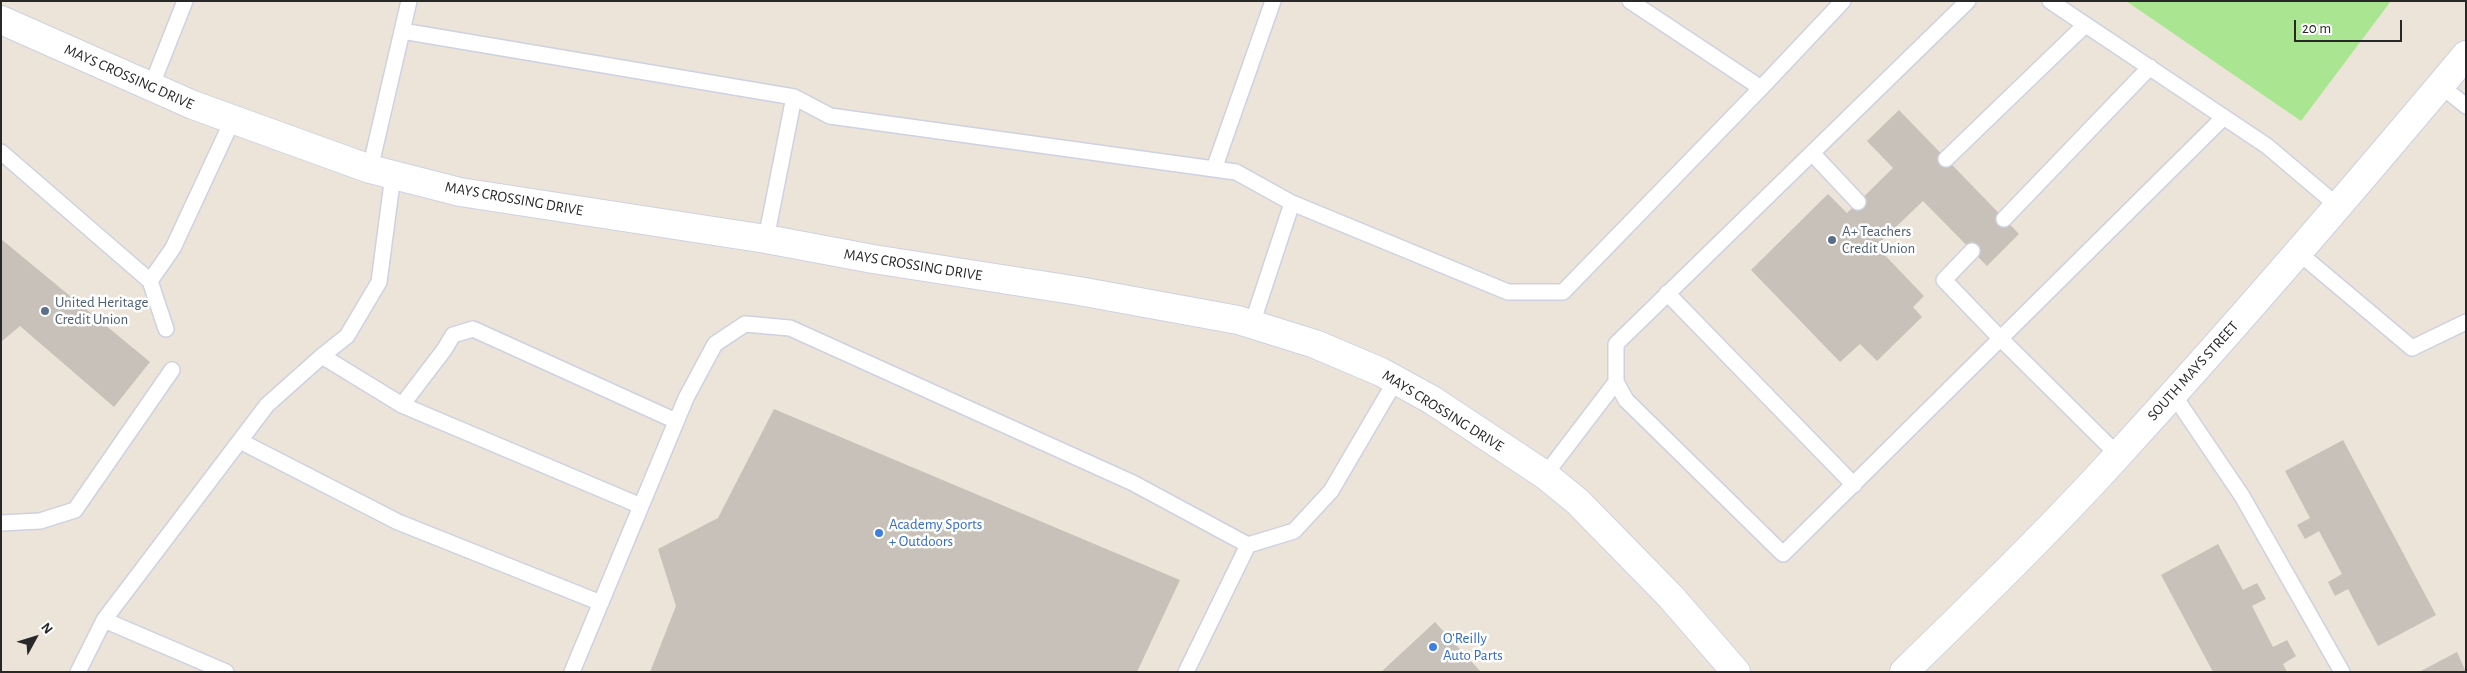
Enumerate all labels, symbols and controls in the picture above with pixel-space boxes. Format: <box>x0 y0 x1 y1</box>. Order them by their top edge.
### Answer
scale bar <box>2297 10 2404 42</box>
text: 20 m <box>2302 21 2331 36</box>
street label: MAYS CROSSING DRIVE <box>61 40 197 114</box>
street label: MAYS CROSSING DRIVE <box>444 178 584 220</box>
place label: A+ Teachers Credit Union <box>1842 222 1915 257</box>
marker: A+ Teachers Credit Union <box>1826 234 1838 246</box>
street label: MAYS CROSSING DRIVE <box>843 245 983 285</box>
place label: United Heritage Credit Union <box>55 293 148 328</box>
marker: United Heritage Credit Union <box>39 305 51 317</box>
street label: SOUTH MAYS STREET <box>2144 318 2242 424</box>
street label: MAYS CROSSING DRIVE <box>1379 366 1507 456</box>
place label: Academy Sports + Outdoors <box>889 515 982 550</box>
marker: Academy Sports + Outdoors <box>873 527 885 539</box>
north arrow <box>10 613 60 663</box>
text: N <box>38 620 55 637</box>
place label: O'Reilly Auto Parts <box>1443 629 1503 664</box>
marker: O'Reilly Auto Parts <box>1427 641 1439 653</box>

